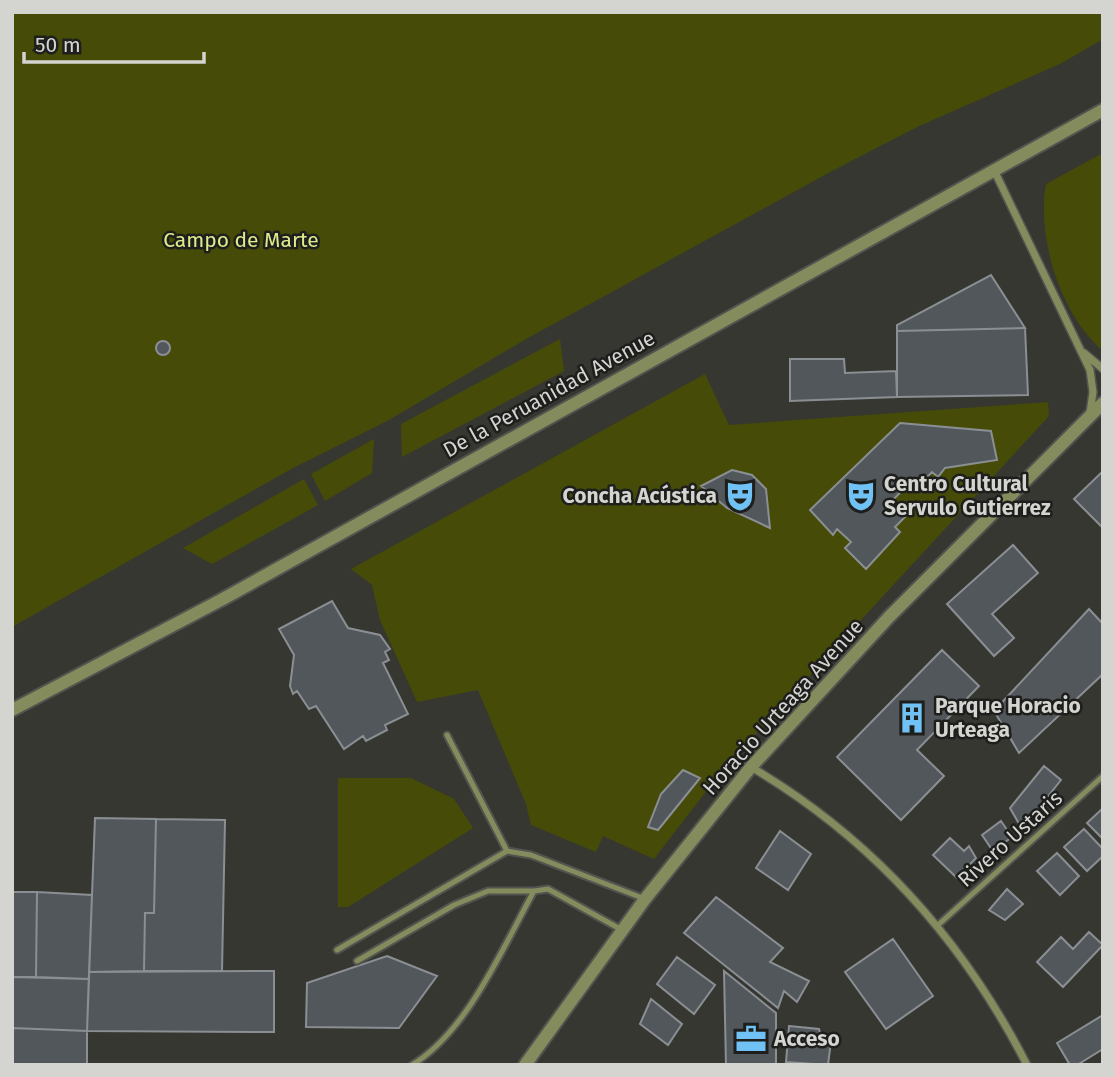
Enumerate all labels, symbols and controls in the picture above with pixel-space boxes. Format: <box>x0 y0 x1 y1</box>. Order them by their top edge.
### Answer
scale bar <box>24 21 205 65</box>
text: 50 m <box>35 32 81 58</box>
park label: Campo de Marte <box>163 227 319 253</box>
street label: De la Peruanidad Avenue <box>438 325 660 463</box>
place label: Centro Cultural Servulo Gutierrez <box>884 471 1051 521</box>
theatre icon: Concha Acústica <box>723 479 757 513</box>
theatre icon: Centro Cultural Servulo Gutierrez <box>844 479 878 513</box>
place label: Concha Acústica <box>563 483 717 509</box>
street label: Horacio Urteaga Avenue <box>697 614 869 800</box>
place label: Parque Horacio Urteaga <box>935 693 1081 743</box>
building icon: Parque Horacio Urteaga <box>895 701 929 735</box>
street label: Rivero Ustaris <box>952 785 1068 893</box>
office icon: Acceso <box>734 1022 768 1056</box>
place label: Acceso <box>773 1026 840 1052</box>

